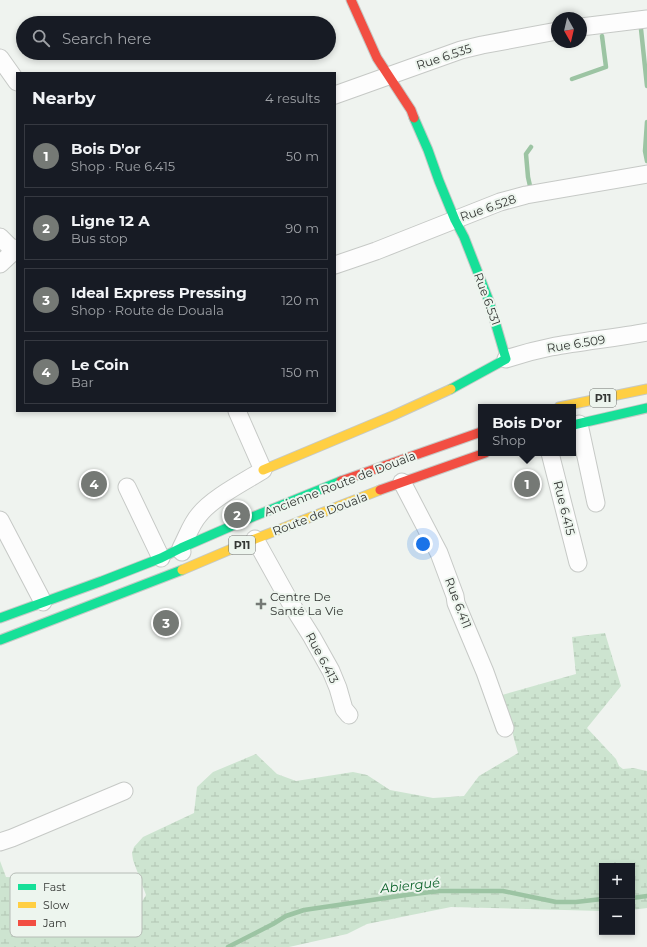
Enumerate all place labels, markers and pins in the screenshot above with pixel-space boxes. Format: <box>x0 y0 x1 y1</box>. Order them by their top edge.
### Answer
pin: 4 <box>81 469 107 499</box>
pin: 1 <box>514 469 540 499</box>
pin: 2 <box>224 500 250 530</box>
place label: Centre De Santé La Vie <box>270 589 344 618</box>
marker: Centre De Santé La Vie <box>255 598 267 610</box>
pin: 3 <box>153 608 179 638</box>

